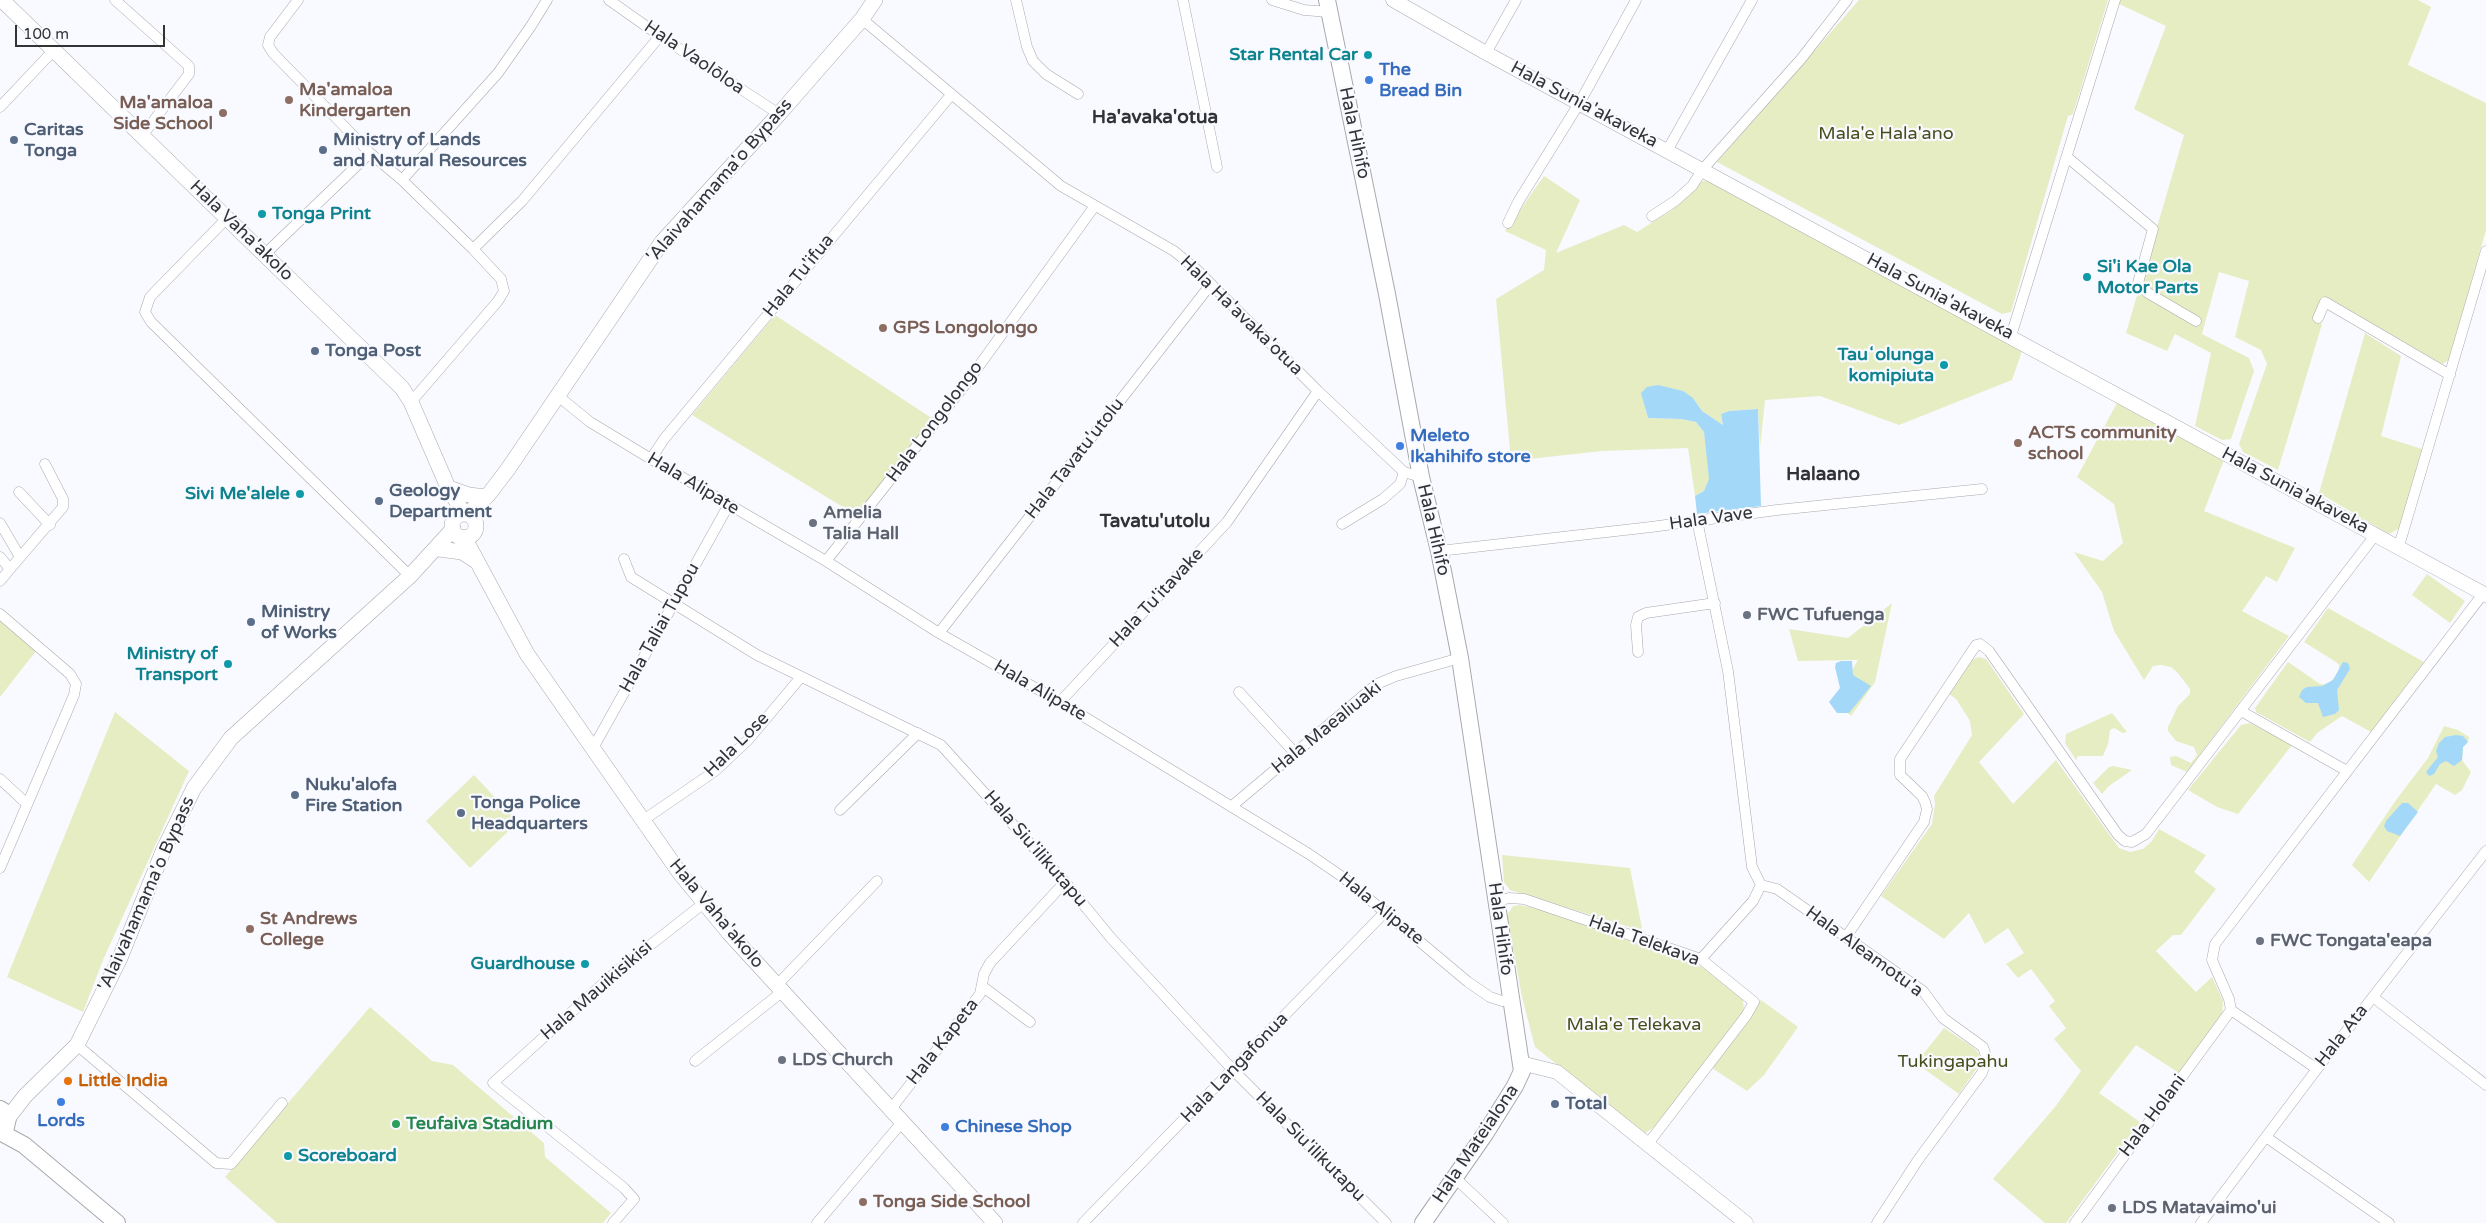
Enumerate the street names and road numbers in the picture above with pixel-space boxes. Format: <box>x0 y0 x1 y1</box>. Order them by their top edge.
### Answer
street label: Hala Vaolōloa <box>640 16 748 100</box>
street label: Hala Sunia'akaveka <box>1507 57 1661 153</box>
street label: Hala Hihifo <box>1334 85 1374 181</box>
street label: 'Alaivahamama'o Bypass <box>643 94 797 268</box>
street label: Hala Vaha'akolo <box>185 176 297 286</box>
street label: Hala Tu'ifua <box>759 230 839 322</box>
street label: Hala Sunia'akaveka <box>1863 249 2017 345</box>
street label: Hala Ha'avaka'otua <box>1175 252 1307 380</box>
street label: Hala Longolongo <box>882 357 988 487</box>
street label: Hala Tavatu'utolu <box>1021 394 1129 524</box>
street label: Hala Sunia'akaveka <box>2218 443 2372 539</box>
street label: Hala Alipate <box>643 448 743 520</box>
street label: Hala Hihifo <box>1412 482 1454 578</box>
street label: Hala Vave <box>1668 502 1754 536</box>
street label: Hala Tu'itavake <box>1105 544 1209 652</box>
street label: Hala Taliai Tupou <box>615 559 705 697</box>
street label: Hala Alipate <box>990 656 1090 726</box>
street label: Hala Maealiuaki <box>1268 677 1386 779</box>
street label: Hala Lose <box>700 708 774 782</box>
street label: Hala Siu'ilikutapu <box>979 786 1091 912</box>
street label: 'Alaivahamama'o Bypass <box>94 793 200 995</box>
street label: Hala Vaha'akolo <box>664 855 768 973</box>
street label: Hala Alipate <box>1334 868 1428 950</box>
street label: Hala Hihifo <box>1483 881 1517 977</box>
street label: Hala Aleamotu'a <box>1801 902 1927 1002</box>
street label: Hala Telekava <box>1585 911 1703 971</box>
street label: Hala Mauikisikisi <box>537 937 657 1045</box>
street label: Hala Kapeta <box>903 994 983 1090</box>
street label: Hala Ata <box>2311 1001 2373 1071</box>
street label: Hala Langafonua <box>1177 1008 1293 1128</box>
street label: Hala Holani <box>2115 1071 2191 1161</box>
street label: Hala Mateialona <box>1428 1081 1524 1207</box>
street label: Hala Siu'ilikutapu <box>1250 1087 1370 1207</box>

